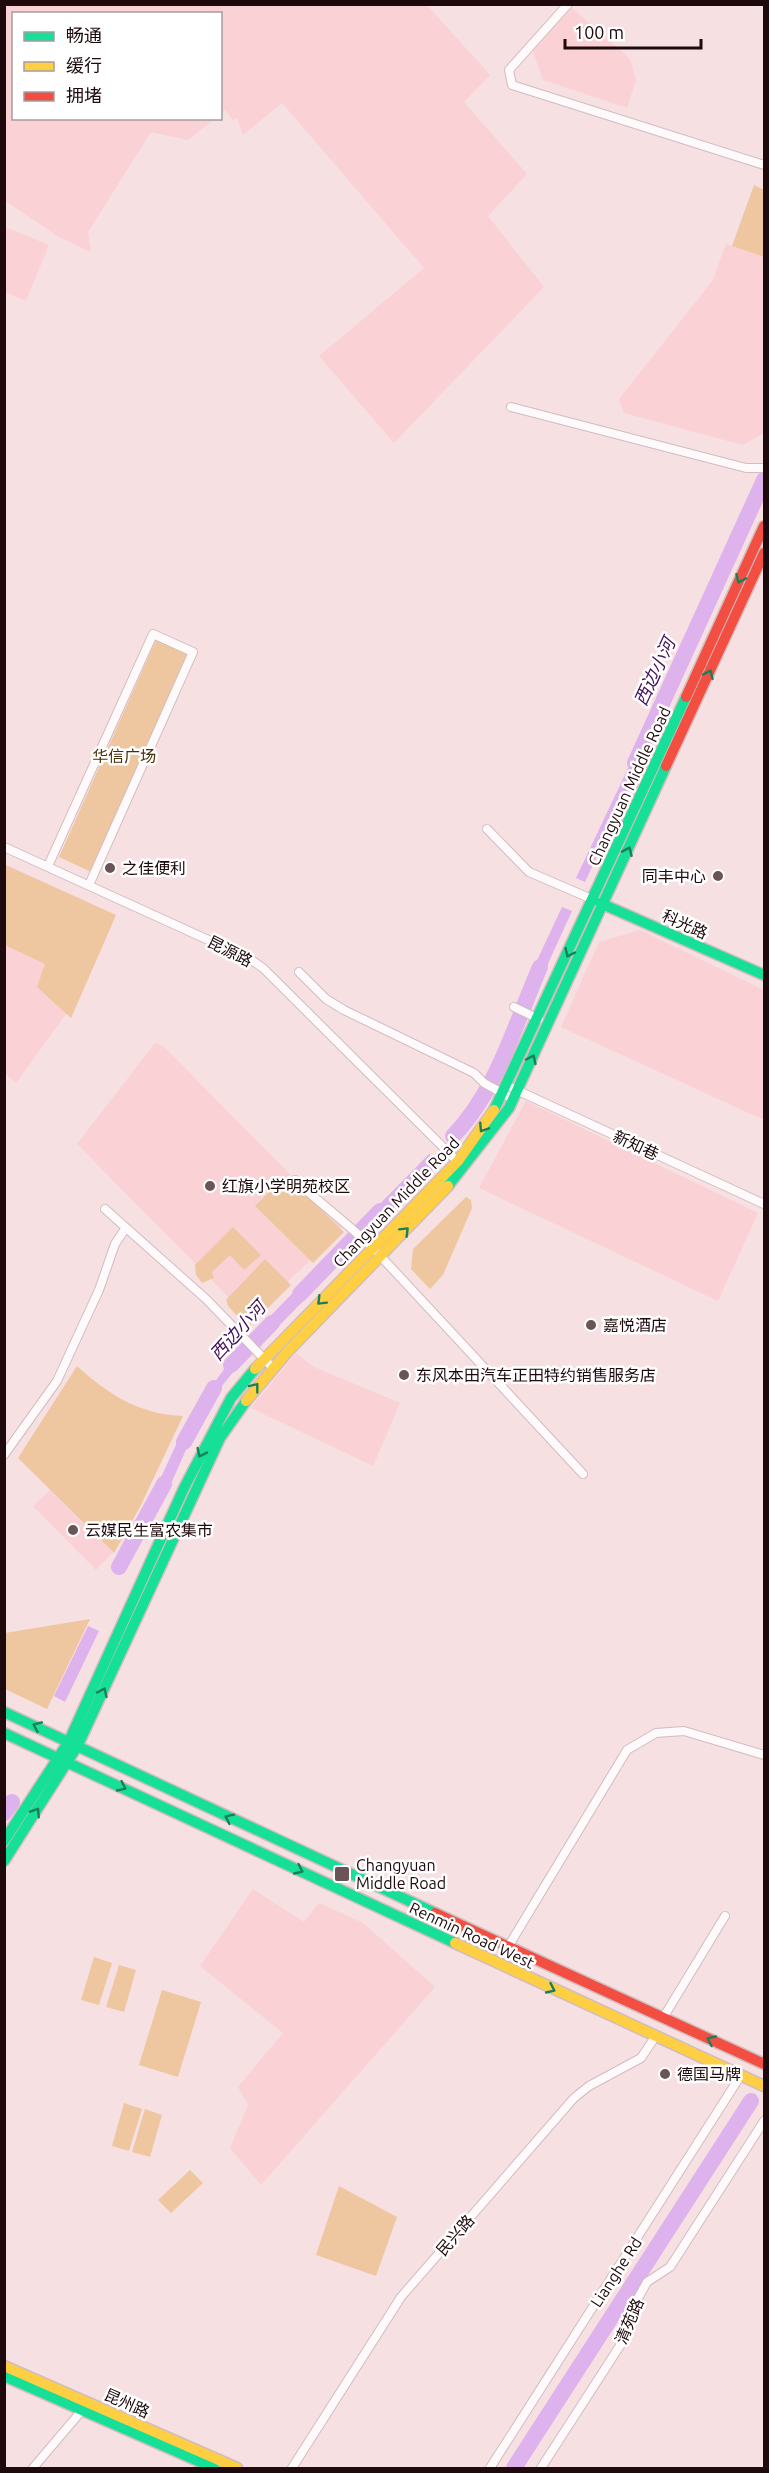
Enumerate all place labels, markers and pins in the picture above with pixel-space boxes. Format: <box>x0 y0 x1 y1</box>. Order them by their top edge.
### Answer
place label: 之佳便利 <box>122 859 186 877</box>
marker: 之佳便利 <box>103 861 117 875</box>
place label: 同丰中心 <box>642 867 706 885</box>
marker: 同丰中心 <box>711 869 725 883</box>
place label: 红旗小学明苑校区 <box>222 1177 350 1195</box>
marker: 红旗小学明苑校区 <box>203 1179 217 1193</box>
place label: 嘉悦酒店 <box>603 1316 667 1334</box>
marker: 嘉悦酒店 <box>584 1318 598 1332</box>
place label: 东风本田汽车正田特约销售服务店 <box>416 1366 656 1384</box>
marker: 东风本田汽车正田特约销售服务店 <box>397 1368 411 1382</box>
place label: 云媒民生富农集市 <box>85 1521 213 1539</box>
marker: 云媒民生富农集市 <box>66 1523 80 1537</box>
place label: Changyuan Middle Road <box>356 1856 446 1892</box>
marker: Changyuan Middle Road <box>333 1865 351 1883</box>
place label: 德国马牌 <box>677 2065 741 2083</box>
marker: 德国马牌 <box>658 2067 672 2081</box>

